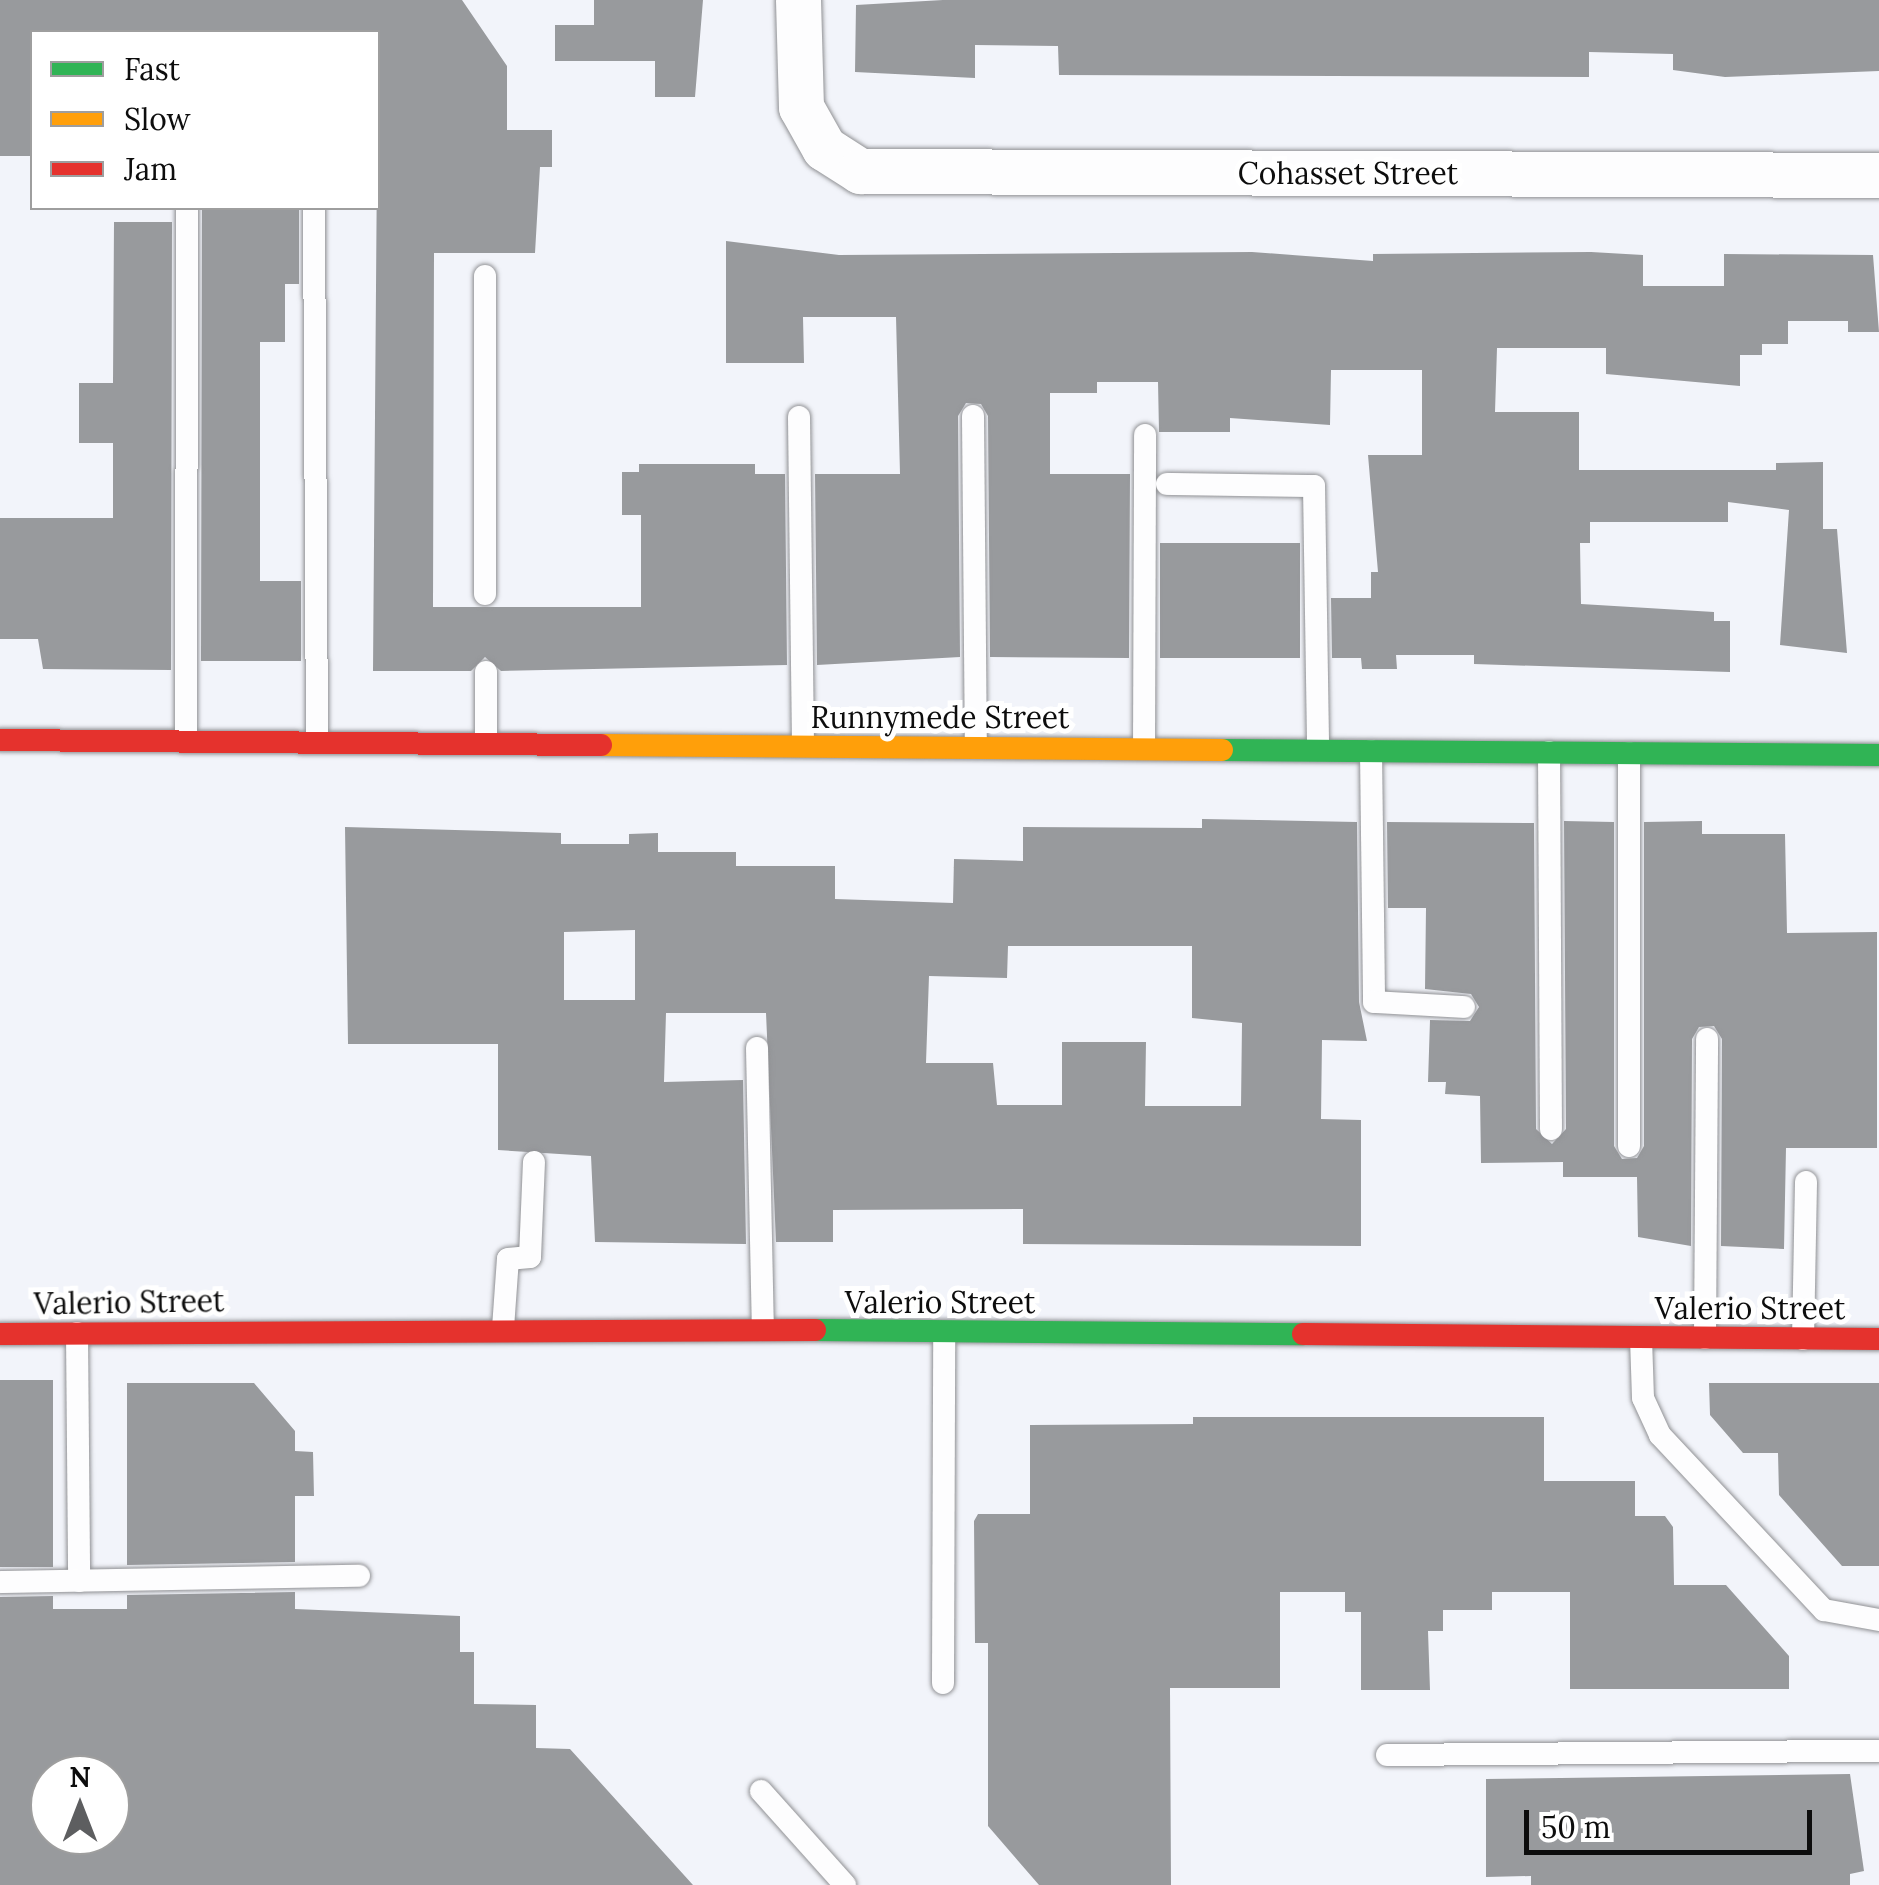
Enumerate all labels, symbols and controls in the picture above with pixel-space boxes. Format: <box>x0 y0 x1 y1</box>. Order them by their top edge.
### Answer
legend <box>30 30 380 210</box>
text: Fast <box>124 50 180 88</box>
text: Slow <box>124 100 190 138</box>
text: Jam <box>124 150 177 188</box>
street label: Cohasset Street <box>1238 155 1458 191</box>
street label: Runnymede Street <box>811 699 1069 735</box>
street label: Valerio Street <box>33 1282 225 1322</box>
street label: Valerio Street <box>845 1284 1035 1320</box>
street label: Valerio Street <box>1655 1290 1845 1326</box>
north arrow <box>30 1755 130 1855</box>
text: N <box>69 1759 91 1795</box>
scale bar <box>1529 1790 1816 1852</box>
text: 50 m <box>1541 1808 1611 1846</box>

